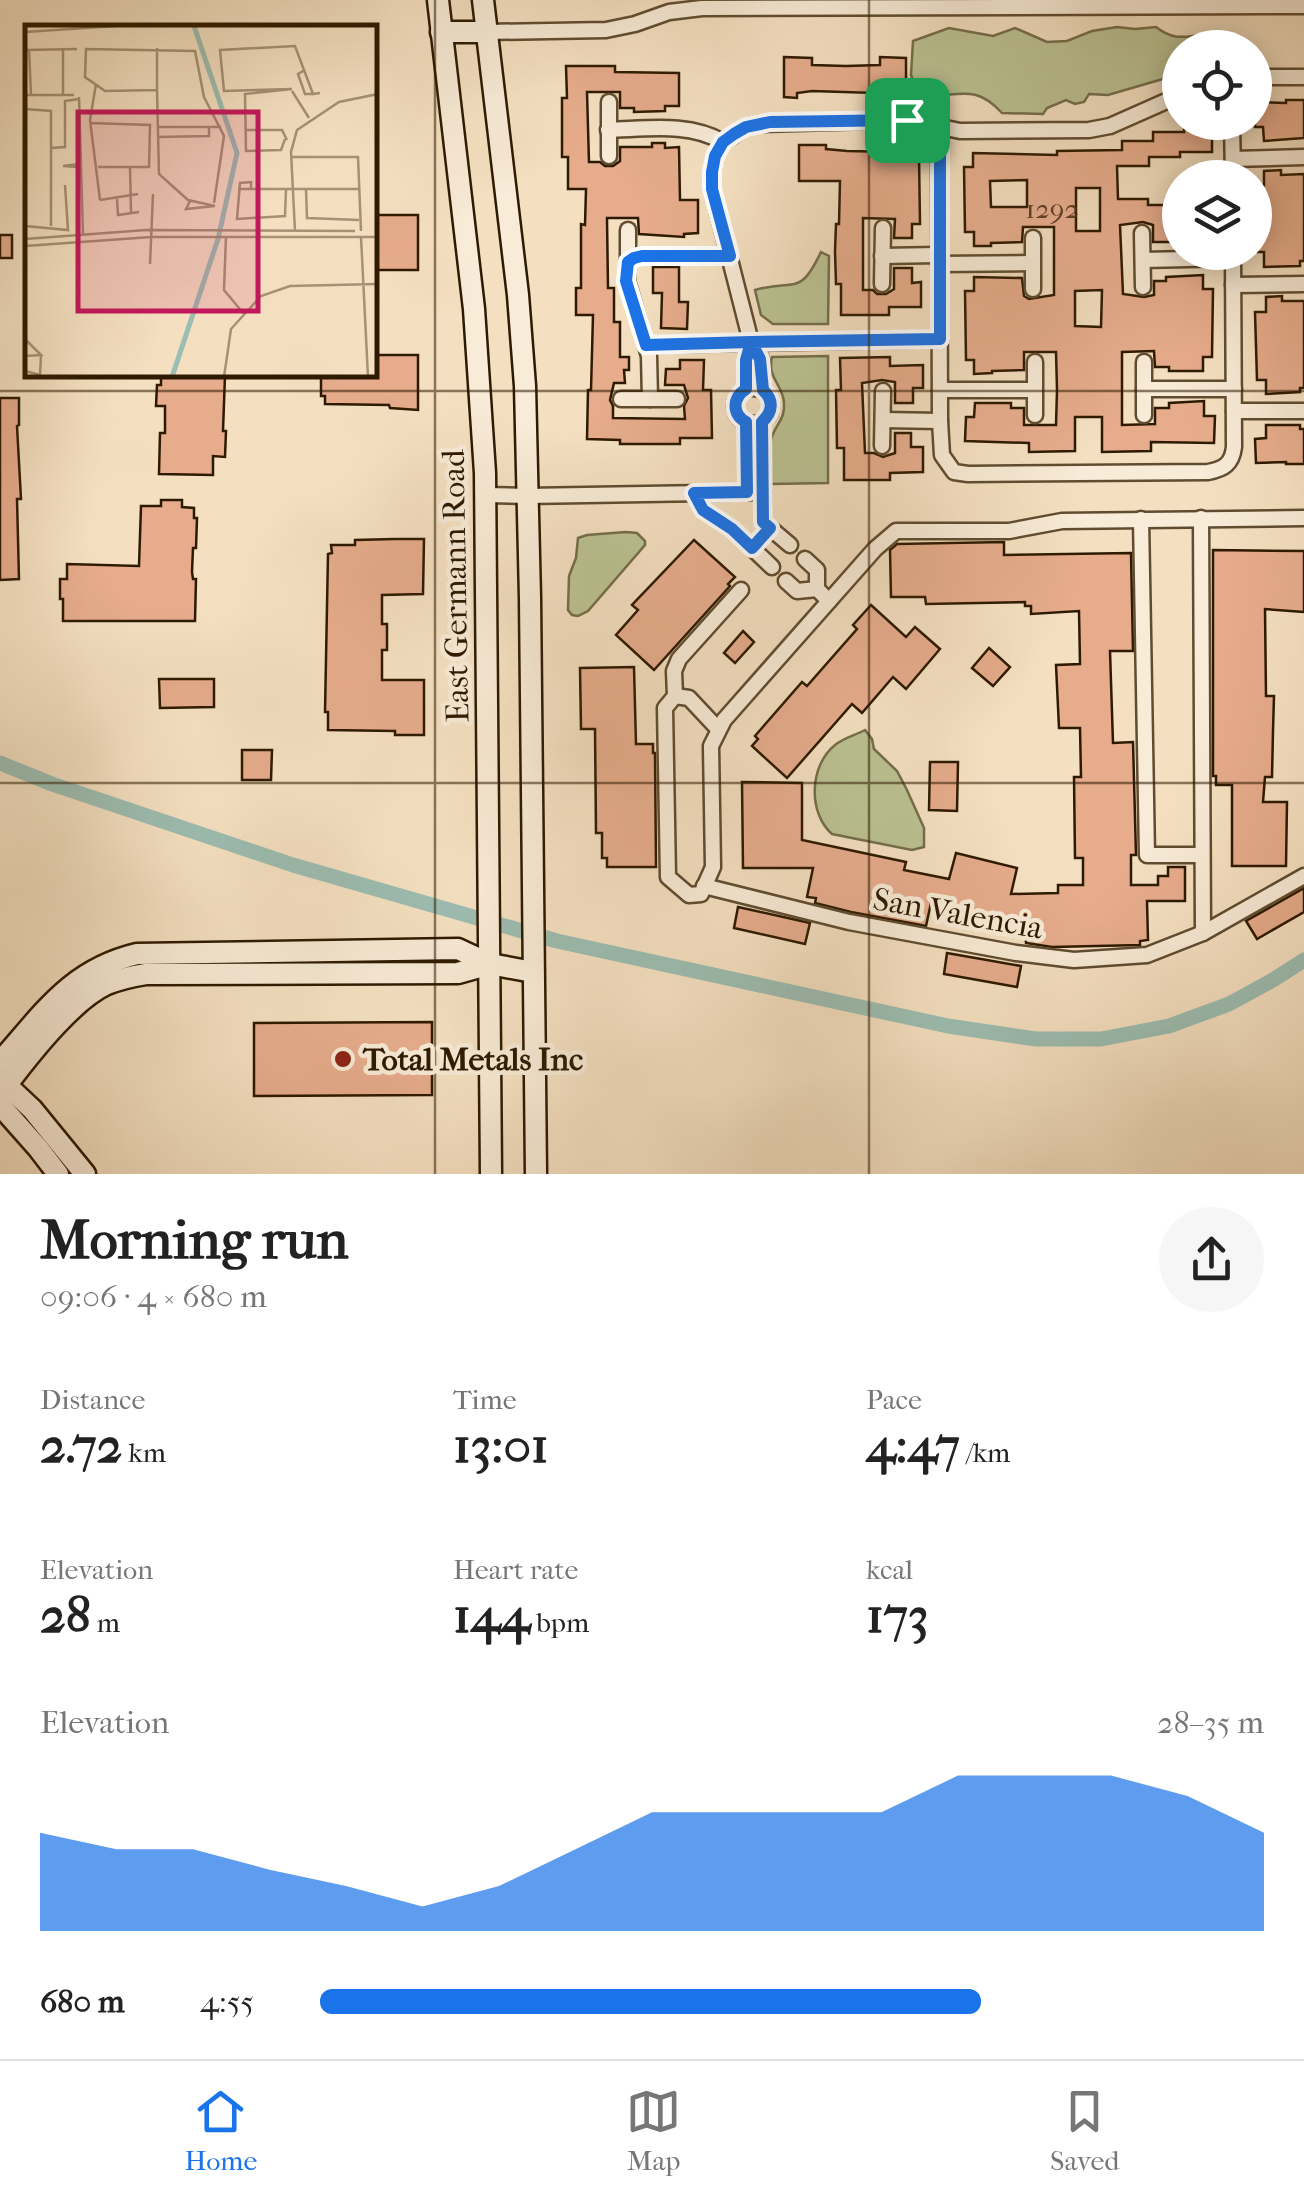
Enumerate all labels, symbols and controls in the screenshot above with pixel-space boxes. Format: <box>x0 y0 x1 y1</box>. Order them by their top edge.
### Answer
inset map <box>25 25 378 378</box>
map controls <box>1162 30 1272 270</box>
button: locate <box>1162 30 1272 140</box>
pin <box>865 78 950 163</box>
icon: arrive <box>880 93 935 148</box>
button: layers <box>1162 160 1272 270</box>
house number: 1292 <box>1025 192 1079 225</box>
street label: East Germann Road <box>435 449 476 723</box>
street label: San Valencia <box>870 880 1047 947</box>
place label: Total Metals Inc <box>362 1041 583 1078</box>
marker: Total Metals Inc <box>332 1048 354 1070</box>
button: share <box>1159 1207 1264 1312</box>
text: Morning run <box>40 1208 348 1272</box>
text: 09:06 · 4 × 680 m <box>40 1278 267 1315</box>
text: Distance <box>40 1383 145 1416</box>
text: Time <box>453 1383 517 1416</box>
text: Pace <box>866 1383 922 1416</box>
text: 2.72 <box>40 1416 122 1475</box>
text: 13:01 <box>453 1416 549 1475</box>
text: 4:47 <box>866 1416 960 1475</box>
text: km <box>122 1436 166 1469</box>
text: /km <box>960 1436 1010 1469</box>
text: Elevation <box>40 1553 153 1586</box>
text: Heart rate <box>453 1553 578 1586</box>
text: kcal <box>866 1553 913 1586</box>
text: 28 <box>40 1586 91 1645</box>
text: 144 <box>453 1586 530 1645</box>
text: 173 <box>866 1586 928 1645</box>
text: m <box>91 1606 120 1639</box>
text: bpm <box>530 1606 589 1639</box>
text: Elevation <box>40 1704 169 1741</box>
text: 28–35 m <box>1157 1704 1264 1741</box>
text: 680 m <box>40 1983 125 2020</box>
text: 4:55 <box>200 1983 254 2020</box>
tab: Home <box>184 2084 257 2177</box>
tab: Map <box>626 2084 681 2177</box>
tab: Saved <box>1050 2084 1120 2177</box>

